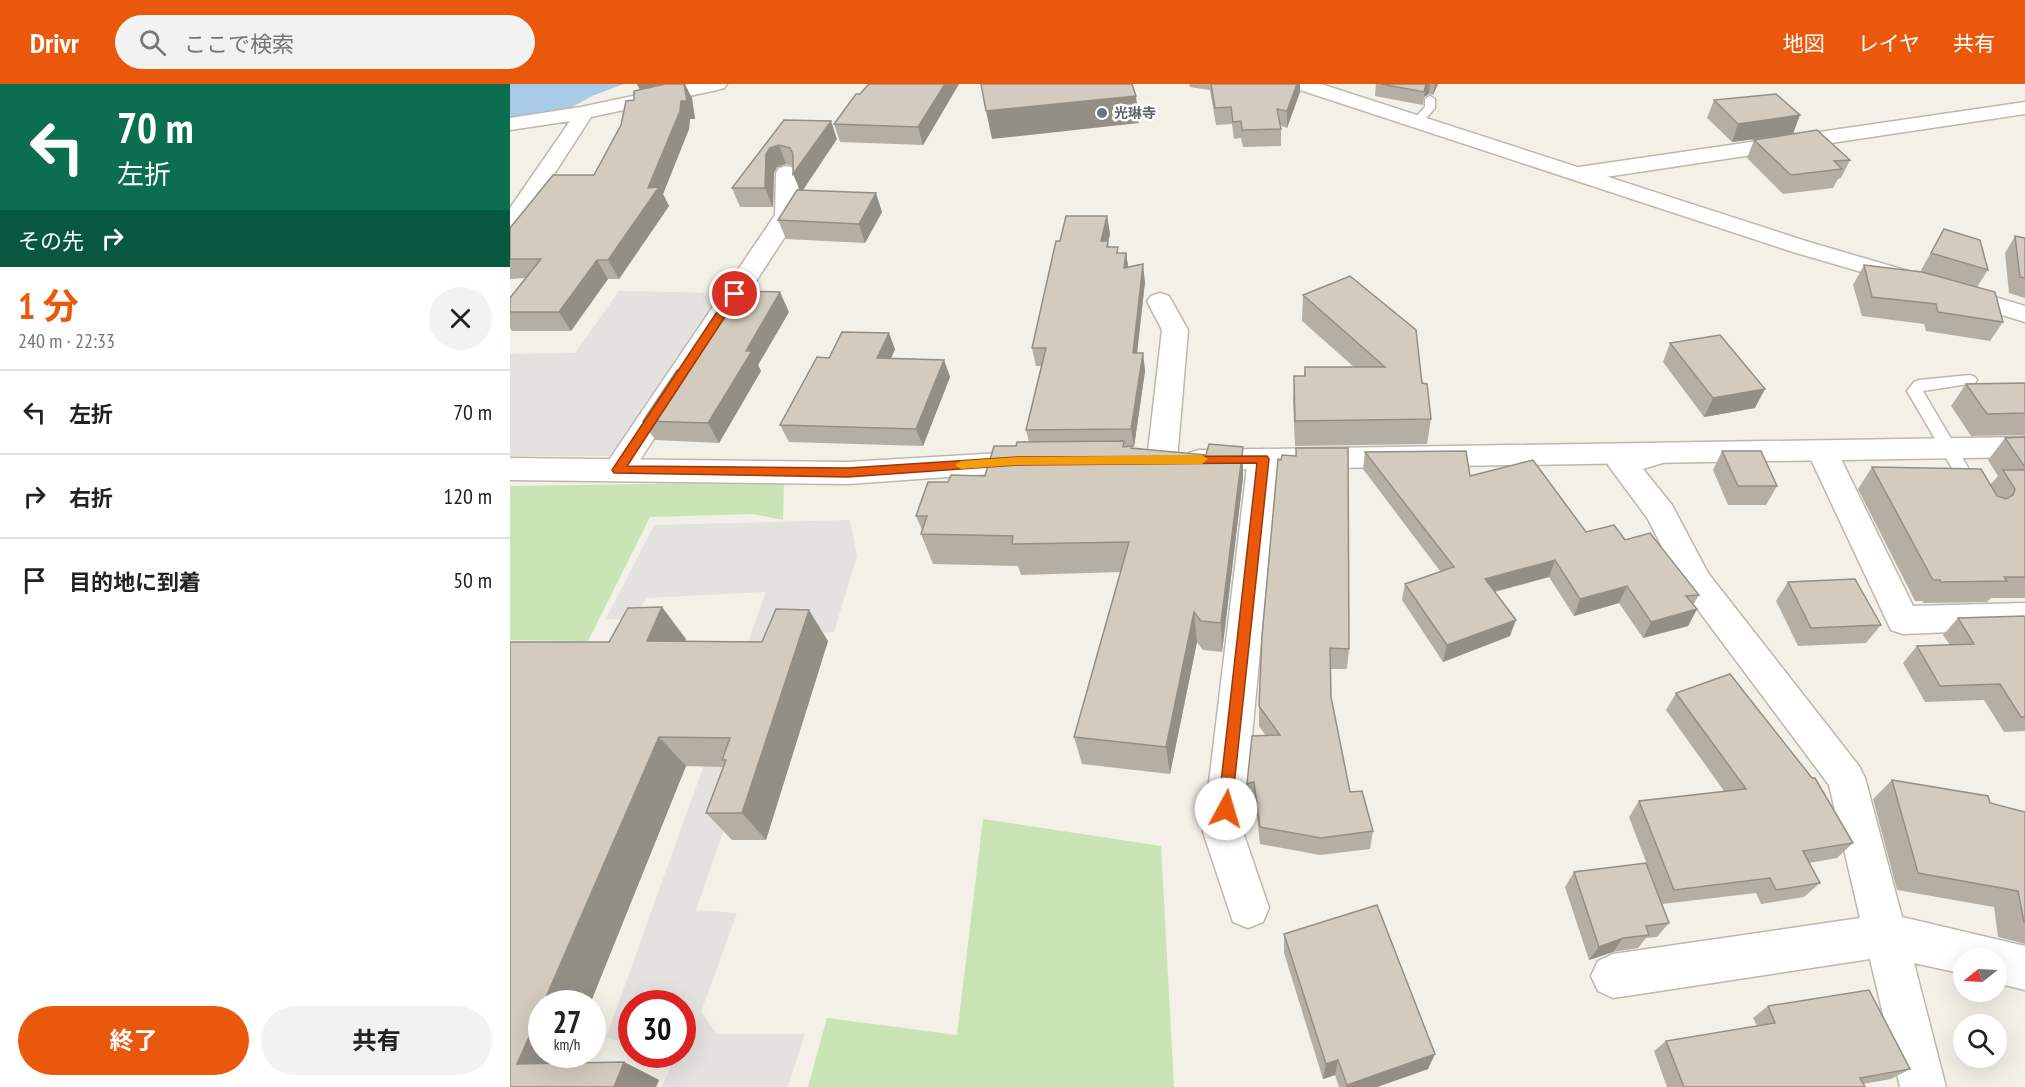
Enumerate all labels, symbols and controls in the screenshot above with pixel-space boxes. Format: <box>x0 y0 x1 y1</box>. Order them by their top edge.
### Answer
search box <box>115 15 535 69</box>
text: Drivr <box>30 24 79 61</box>
icon: search <box>136 26 169 59</box>
text: ここで検索 <box>184 30 294 58</box>
text: 地図 <box>1783 30 1825 57</box>
text: レイヤ <box>1858 30 1920 57</box>
text: 共有 <box>1953 30 1995 57</box>
text: 70 m <box>117 100 194 155</box>
place label: 光琳寺 <box>1114 104 1156 122</box>
marker: 光琳寺 <box>1095 106 1109 120</box>
icon: left <box>18 108 96 186</box>
text: 左折 <box>117 157 171 191</box>
icon: right <box>96 222 129 255</box>
text: その先 <box>18 227 84 255</box>
pin <box>709 268 760 319</box>
icon: arrive <box>718 277 751 310</box>
text: 1 分 <box>18 282 79 329</box>
button: close <box>429 287 492 350</box>
text: 240 m · 22:33 <box>18 328 115 354</box>
icon: left <box>18 396 51 429</box>
text: 70 m <box>453 398 492 426</box>
text: 左折 <box>69 400 113 428</box>
icon: right <box>18 480 51 513</box>
text: 120 m <box>443 482 492 510</box>
text: 右折 <box>69 484 113 512</box>
icon: arrive <box>18 564 51 597</box>
text: 50 m <box>453 566 492 594</box>
text: 目的地に到着 <box>69 568 201 596</box>
position arrow <box>1194 777 1258 841</box>
north arrow <box>1953 948 2007 1002</box>
map controls <box>1953 948 2007 1068</box>
speed limit sign: 30 <box>618 990 696 1068</box>
text: 27 <box>553 1002 581 1041</box>
button: 終了 <box>18 1006 249 1075</box>
button: 共有 <box>261 1006 492 1075</box>
button: search <box>1953 1014 2007 1068</box>
text: km/h <box>554 1035 580 1054</box>

